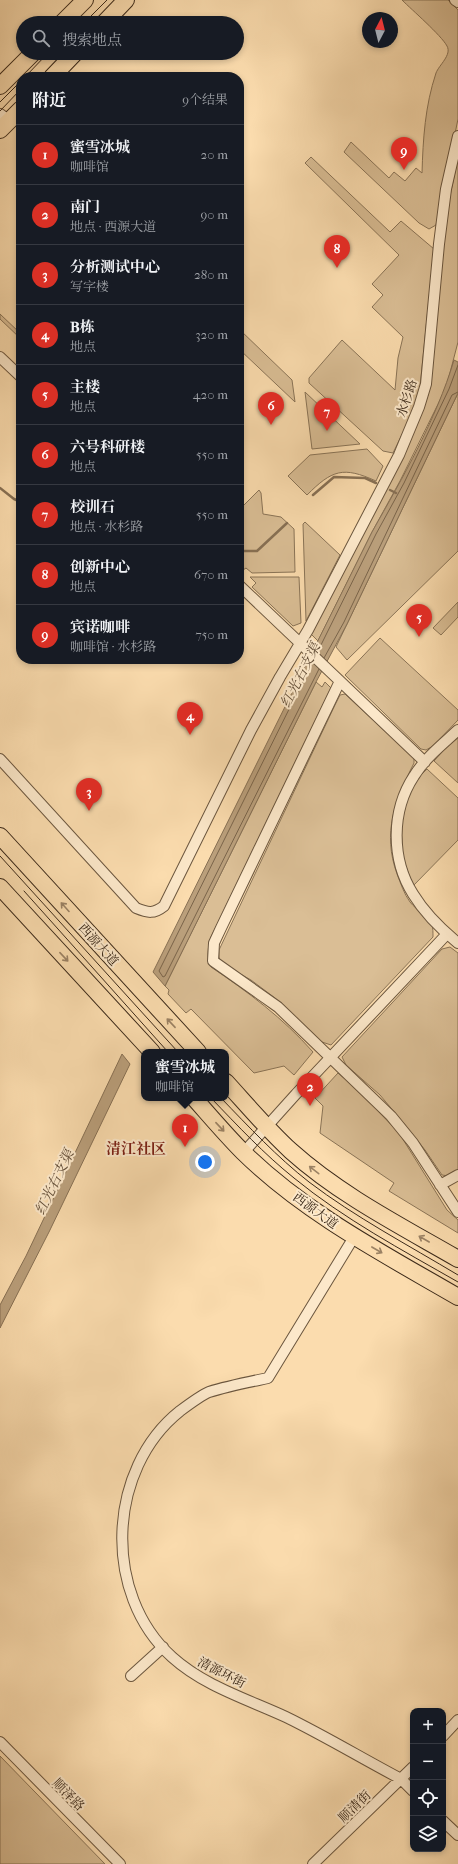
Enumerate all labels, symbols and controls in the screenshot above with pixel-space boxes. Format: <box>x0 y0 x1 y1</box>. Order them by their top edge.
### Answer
north arrow <box>362 12 398 48</box>
search box <box>16 16 244 60</box>
icon: search <box>30 27 52 49</box>
text: 搜索地点 <box>62 31 122 49</box>
text: 附近 <box>32 90 66 110</box>
text: 9个结果 <box>182 92 228 107</box>
pin: 9 <box>391 137 417 170</box>
text: 蜜雪冰城 <box>70 138 130 156</box>
text: 1 <box>43 147 47 162</box>
text: 20 m <box>201 147 228 162</box>
text: 咖啡馆 <box>70 159 109 174</box>
text: 南门 <box>70 198 100 216</box>
text: 2 <box>42 207 48 222</box>
text: 90 m <box>200 207 228 222</box>
text: 地点 · 西源大道 <box>70 219 156 234</box>
pin: 8 <box>324 235 350 268</box>
text: 分析测试中心 <box>70 258 160 276</box>
text: 3 <box>42 267 48 282</box>
text: 280 m <box>194 267 228 282</box>
text: 写字楼 <box>70 279 109 294</box>
text: B栋 <box>70 318 95 336</box>
text: 4 <box>41 327 49 342</box>
text: 320 m <box>195 327 228 342</box>
text: 地点 <box>70 339 96 354</box>
street label: 水杉路 <box>393 377 420 419</box>
text: 主楼 <box>70 378 100 396</box>
text: 5 <box>42 387 48 402</box>
text: 420 m <box>193 387 228 402</box>
pin: 6 <box>258 392 284 425</box>
pin: 7 <box>314 398 340 431</box>
text: 地点 <box>70 399 96 414</box>
text: 六号科研楼 <box>70 438 145 456</box>
text: 6 <box>41 447 49 462</box>
text: 550 m <box>196 447 228 462</box>
text: 地点 <box>70 459 96 474</box>
text: 校训石 <box>70 498 115 516</box>
text: 7 <box>42 507 48 522</box>
text: 550 m <box>196 507 228 522</box>
text: 地点 · 水杉路 <box>70 519 143 534</box>
text: 创新中心 <box>70 558 130 576</box>
text: 8 <box>42 567 48 582</box>
text: 670 m <box>194 567 228 582</box>
text: 地点 <box>70 579 96 594</box>
pin: 5 <box>406 604 432 637</box>
text: 宾诺咖啡 <box>70 618 130 636</box>
text: 9 <box>42 627 48 642</box>
text: 750 m <box>195 627 228 642</box>
water label: 红光右支渠 <box>277 638 325 710</box>
text: 咖啡馆 · 水杉路 <box>70 639 156 654</box>
pin: 4 <box>177 702 203 735</box>
pin: 3 <box>76 778 102 811</box>
one-way arrow <box>60 902 69 912</box>
street label: 西源大道 <box>76 920 122 969</box>
one-way arrow <box>60 952 69 962</box>
one-way arrow <box>167 1018 176 1029</box>
popup <box>141 1049 229 1101</box>
text: 蜜雪冰城 <box>155 1058 215 1076</box>
pin: 2 <box>297 1073 323 1106</box>
text: 咖啡馆 <box>155 1079 194 1094</box>
pin: 1 <box>172 1114 198 1147</box>
one-way arrow <box>216 1122 225 1132</box>
district label: 清江社区 <box>106 1140 166 1158</box>
water label: 红光右支渠 <box>31 1145 78 1217</box>
your location <box>195 1152 215 1172</box>
one-way arrow <box>309 1166 320 1174</box>
street label: 西源大道 <box>290 1189 341 1232</box>
one-way arrow <box>418 1235 430 1243</box>
one-way arrow <box>371 1246 383 1254</box>
street label: 清源环街 <box>195 1654 248 1691</box>
map controls <box>410 1708 446 1852</box>
button: + <box>410 1708 446 1744</box>
button: − <box>410 1744 446 1780</box>
street label: 顺泽路 <box>50 1775 88 1813</box>
button: locate <box>410 1780 446 1816</box>
street label: 顺清街 <box>335 1787 374 1825</box>
button: layers <box>410 1816 446 1852</box>

